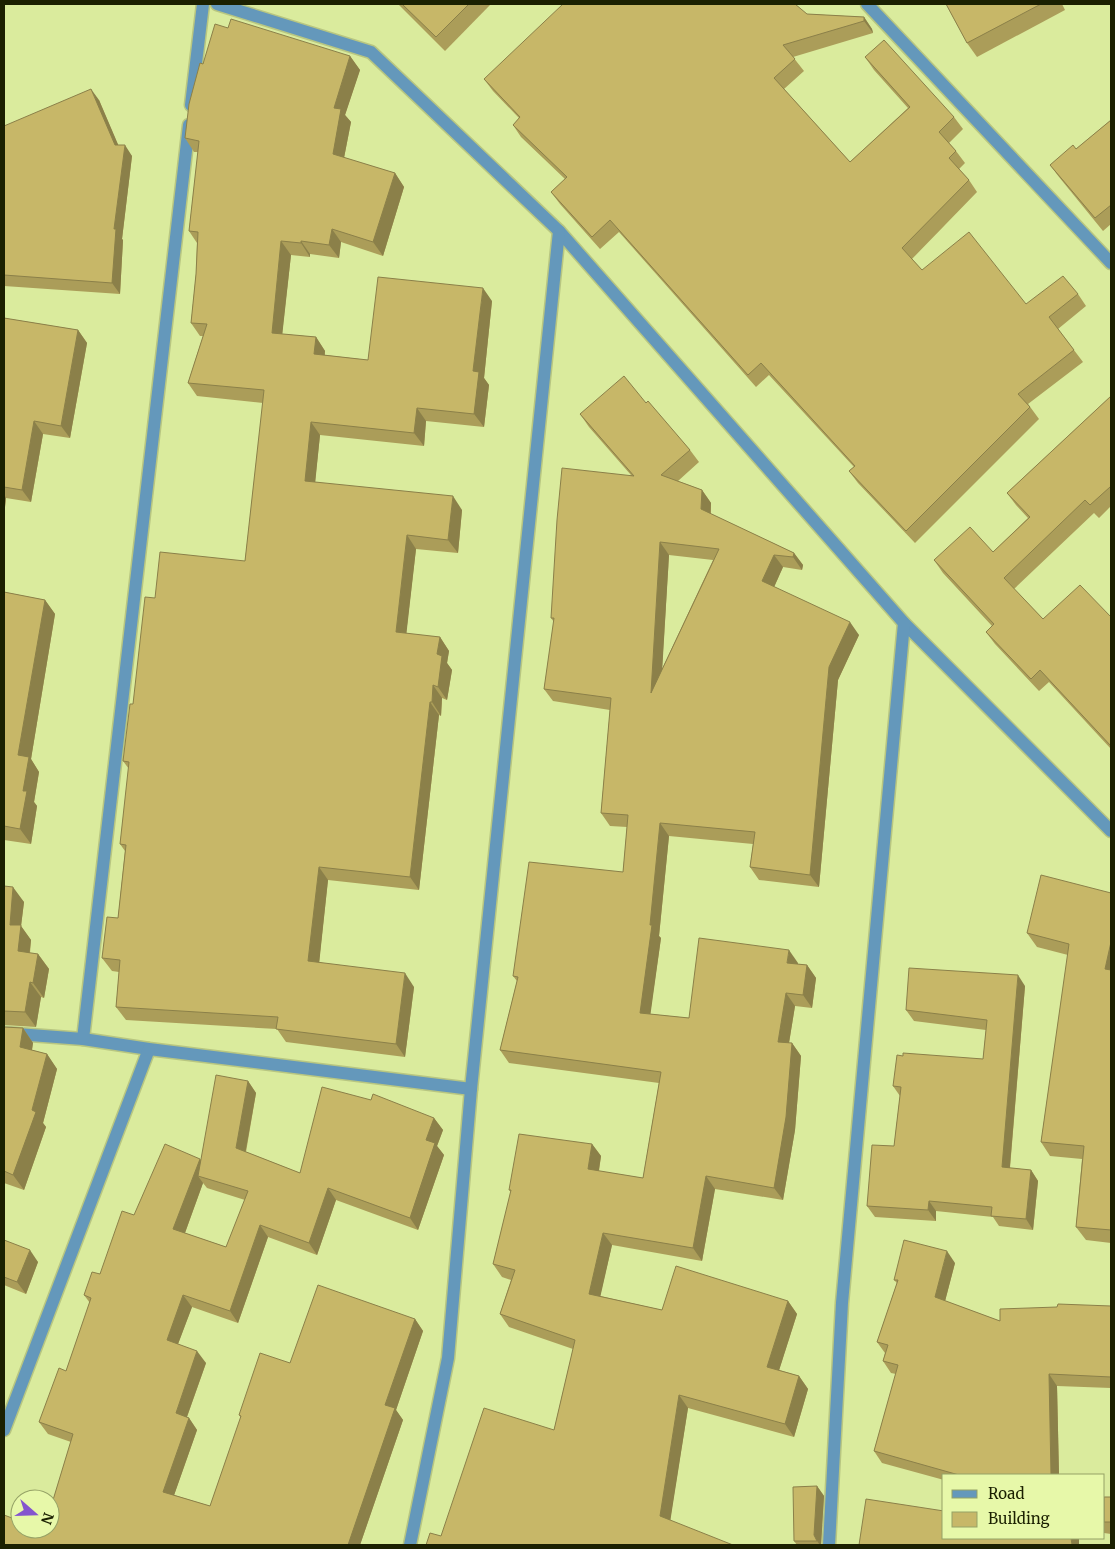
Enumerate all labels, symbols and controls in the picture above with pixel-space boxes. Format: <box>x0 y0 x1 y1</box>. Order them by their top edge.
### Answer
legend <box>942 1474 1105 1539</box>
text: Road <box>988 1484 1024 1503</box>
north arrow <box>10 1489 60 1539</box>
text: Building <box>988 1509 1050 1528</box>
text: N <box>37 1510 58 1527</box>

